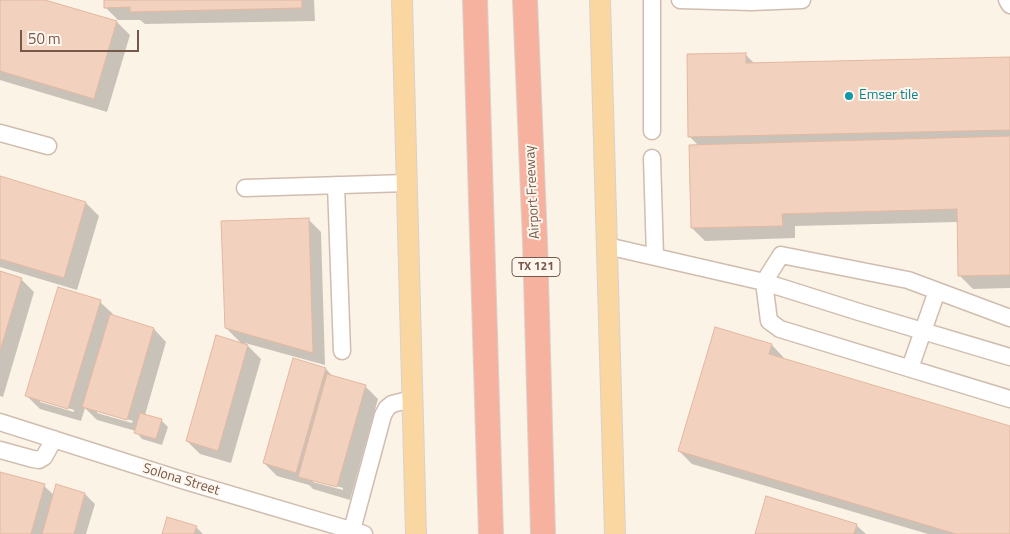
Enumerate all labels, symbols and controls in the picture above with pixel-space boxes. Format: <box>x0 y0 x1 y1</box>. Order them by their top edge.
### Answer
scale bar <box>22 20 141 52</box>
text: 50 m <box>28 27 61 50</box>
place label: Emser tile <box>859 88 918 104</box>
marker: Emser tile <box>843 90 855 102</box>
street label: Airport Freeway <box>522 145 544 239</box>
road number: TX 121 <box>512 258 560 276</box>
street label: Solona Street <box>141 460 221 500</box>

